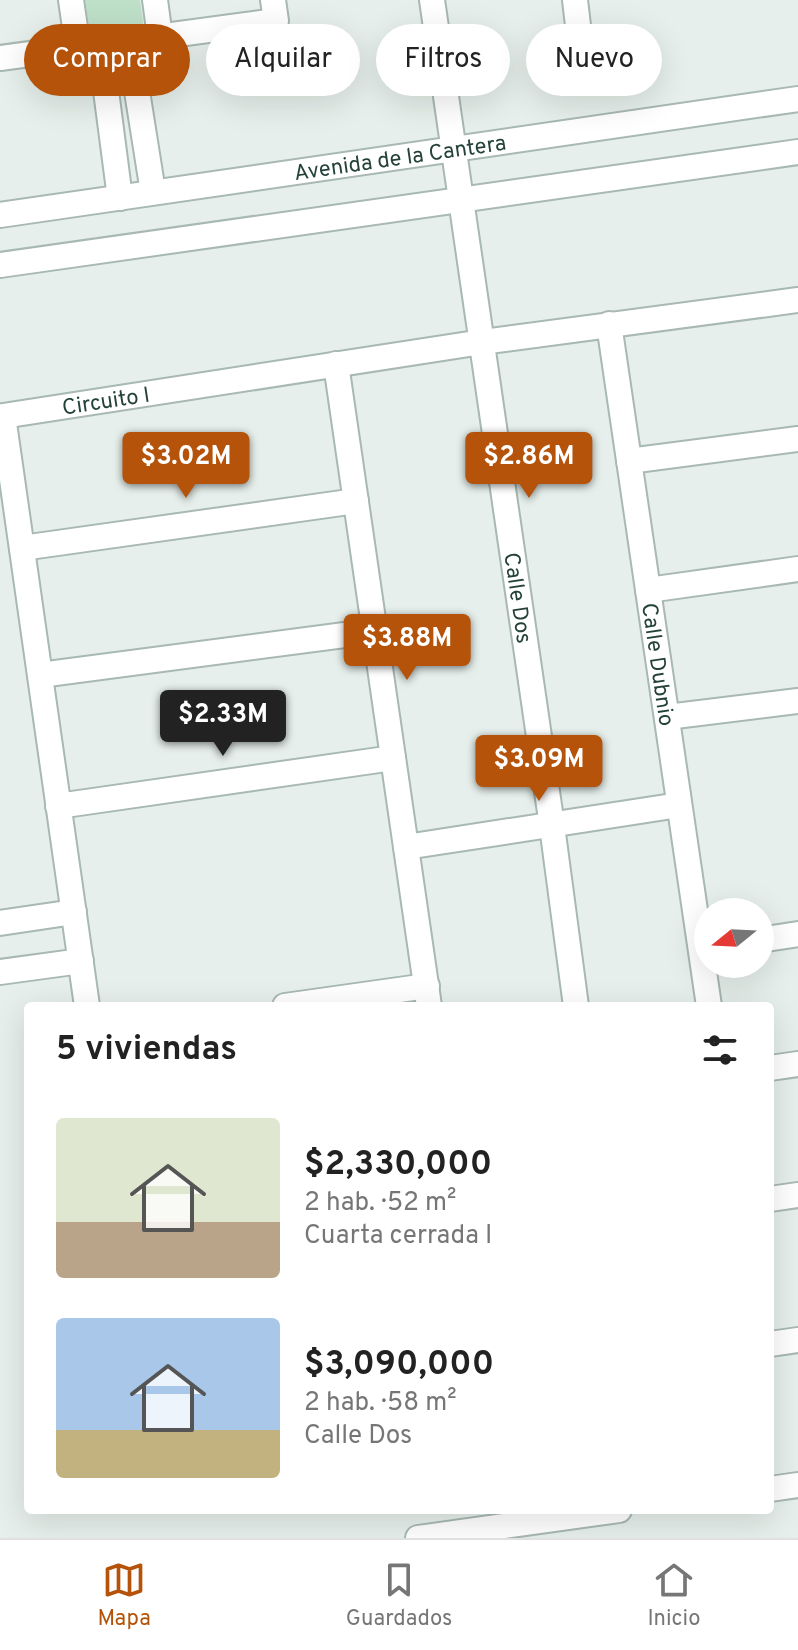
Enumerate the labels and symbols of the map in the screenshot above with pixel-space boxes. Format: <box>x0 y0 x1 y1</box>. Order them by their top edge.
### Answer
street label: Avenida de la Cantera <box>292 131 508 188</box>
street label: Circuito I <box>60 382 152 423</box>
pin: $3.02M <box>121 432 251 500</box>
pin: $2.86M <box>464 432 594 500</box>
street label: Calle Dos <box>496 551 536 645</box>
street label: Calle Dubnio <box>634 601 679 728</box>
pin: $3.88M <box>342 614 472 682</box>
pin: $2.33M <box>158 690 288 758</box>
pin: $3.09M <box>474 735 604 803</box>
north arrow <box>694 898 774 978</box>

